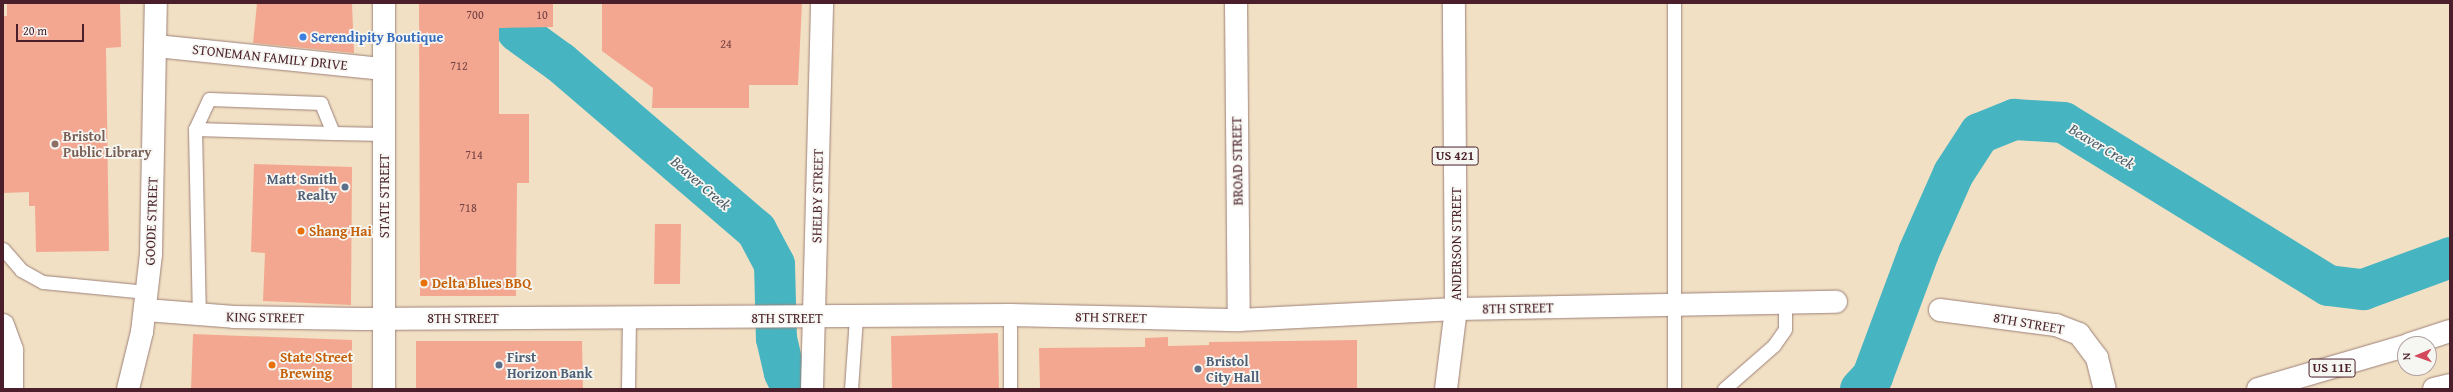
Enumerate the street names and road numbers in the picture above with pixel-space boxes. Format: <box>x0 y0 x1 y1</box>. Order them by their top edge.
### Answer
street label: STONEMAN FAMILY DRIVE <box>191 40 349 74</box>
street label: BROAD STREET <box>1228 116 1246 206</box>
road number: US 421 <box>1431 145 1479 167</box>
street label: SHELBY STREET <box>808 149 826 243</box>
street label: STATE STREET <box>376 154 392 238</box>
street label: GOODE STREET <box>141 176 161 266</box>
street label: ANDERSON STREET <box>1448 187 1464 301</box>
street label: 8TH STREET <box>1482 299 1554 317</box>
street label: KING STREET <box>226 308 304 326</box>
street label: 8TH STREET <box>1075 308 1147 326</box>
street label: 8TH STREET <box>1992 309 2066 337</box>
street label: 8TH STREET <box>427 310 499 326</box>
street label: 8TH STREET <box>751 310 823 326</box>
road number: US 11E <box>2308 357 2356 379</box>

